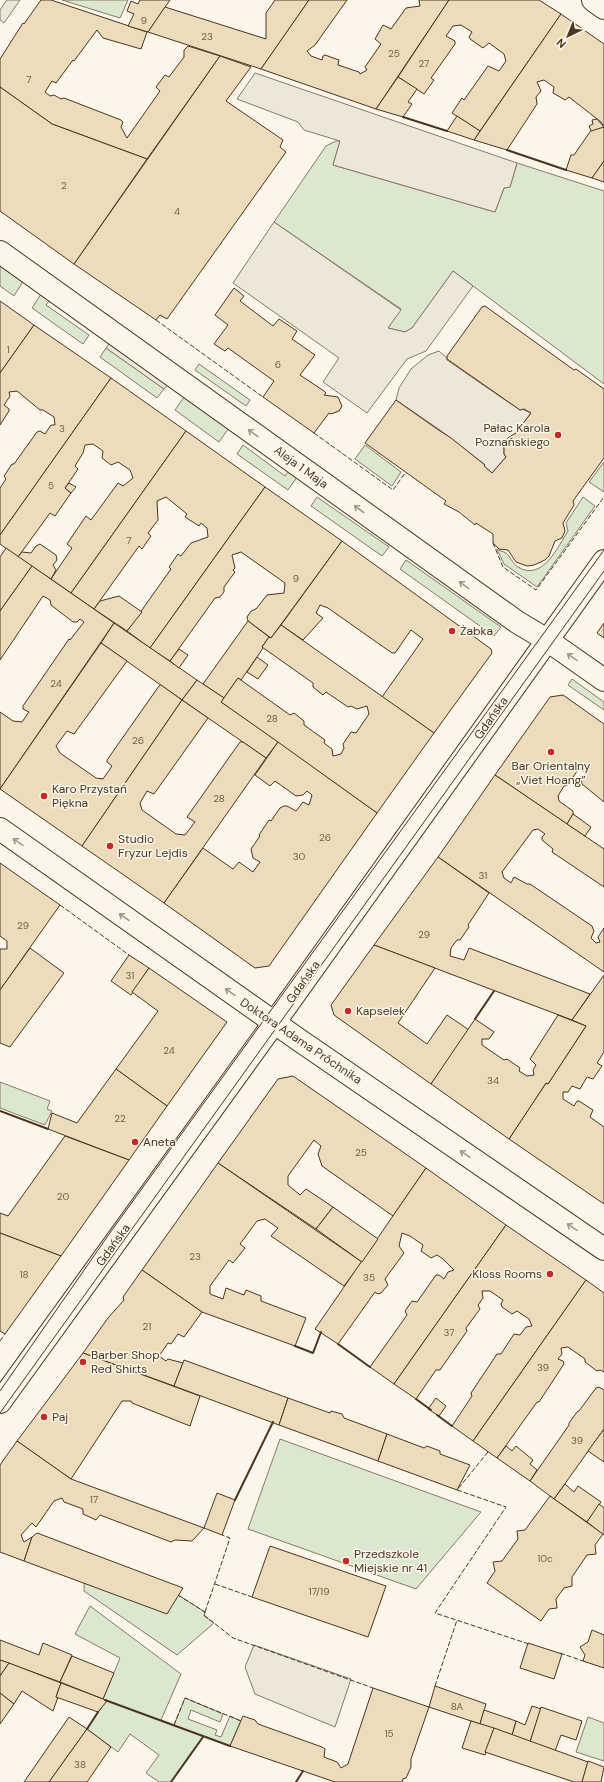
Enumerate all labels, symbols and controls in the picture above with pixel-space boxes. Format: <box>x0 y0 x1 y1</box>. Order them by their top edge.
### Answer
house number: 9 <box>141 14 147 27</box>
north arrow <box>548 16 588 56</box>
house number: 23 <box>201 30 213 43</box>
text: N <box>553 35 569 51</box>
house number: 25 <box>388 47 400 60</box>
house number: 27 <box>419 57 429 70</box>
house number: 7 <box>26 73 32 86</box>
house number: 2 <box>61 179 67 192</box>
house number: 4 <box>174 205 180 218</box>
house number: 1 <box>6 343 10 356</box>
house number: 6 <box>275 358 281 371</box>
place label: Pałac Karola Poznańskiego <box>475 420 550 450</box>
house number: 3 <box>59 422 65 435</box>
one-way arrow <box>248 429 259 437</box>
marker: Pałac Karola Poznańskiego <box>553 430 563 440</box>
street label: Aleja 1 Maja <box>271 442 331 492</box>
house number: 5 <box>48 479 54 492</box>
one-way arrow <box>353 505 364 513</box>
house number: 7 <box>126 534 132 547</box>
house number: 9 <box>293 572 299 585</box>
one-way arrow <box>459 581 470 589</box>
place label: Żabka <box>460 623 493 639</box>
marker: Żabka <box>447 626 457 636</box>
one-way arrow <box>567 653 578 661</box>
house number: 24 <box>50 677 62 690</box>
street label: Gdańska <box>471 694 511 742</box>
house number: 28 <box>266 712 278 725</box>
house number: 26 <box>132 734 144 747</box>
marker: Bar Orientalny „Viet Hoang” <box>546 747 556 757</box>
place label: Bar Orientalny „Viet Hoang” <box>512 758 591 788</box>
place label: Karo Przystań Piękna <box>52 781 127 811</box>
marker: Karo Przystań Piękna <box>39 791 49 801</box>
house number: 28 <box>213 792 225 805</box>
place label: Studio Fryzur Lejdis <box>118 831 188 861</box>
house number: 26 <box>319 831 331 844</box>
one-way arrow <box>13 838 24 846</box>
marker: Studio Fryzur Lejdis <box>105 841 115 851</box>
house number: 30 <box>293 850 306 863</box>
house number: 31 <box>479 869 487 882</box>
one-way arrow <box>119 913 130 921</box>
house number: 29 <box>17 919 29 932</box>
house number: 29 <box>418 928 430 941</box>
street label: Gdańska <box>283 958 323 1006</box>
house number: 31 <box>126 969 134 982</box>
one-way arrow <box>225 988 236 996</box>
street label: Doktora Adama Próchnika <box>237 994 365 1088</box>
place label: Kapselek <box>356 1003 405 1019</box>
marker: Kapselek <box>343 1006 353 1016</box>
house number: 24 <box>163 1044 175 1057</box>
house number: 34 <box>487 1074 499 1087</box>
house number: 22 <box>114 1112 126 1125</box>
place label: Aneta <box>143 1134 176 1150</box>
marker: Aneta <box>130 1137 140 1147</box>
house number: 25 <box>355 1146 367 1159</box>
one-way arrow <box>459 1149 470 1158</box>
house number: 20 <box>57 1190 69 1203</box>
street label: Gdańska <box>92 1221 134 1269</box>
one-way arrow <box>567 1223 578 1231</box>
house number: 23 <box>189 1250 201 1263</box>
place label: Kloss Rooms <box>472 1266 542 1282</box>
house number: 18 <box>19 1268 29 1281</box>
marker: Kloss Rooms <box>545 1269 555 1279</box>
house number: 35 <box>363 1271 375 1284</box>
house number: 21 <box>143 1320 151 1333</box>
house number: 37 <box>443 1326 455 1339</box>
place label: Barber Shop Red Shirts <box>91 1347 160 1377</box>
marker: Barber Shop Red Shirts <box>78 1357 88 1367</box>
house number: 39 <box>537 1361 549 1374</box>
place label: Paj <box>52 1409 68 1425</box>
marker: Paj <box>39 1412 49 1422</box>
house number: 39 <box>571 1434 583 1447</box>
house number: 17 <box>90 1493 98 1506</box>
place label: Przedszkole Miejskie nr 41 <box>354 1546 427 1576</box>
house number: 10c <box>537 1552 553 1565</box>
marker: Przedszkole Miejskie nr 41 <box>341 1556 351 1566</box>
house number: 17/19 <box>309 1585 329 1598</box>
house number: 8A <box>451 1700 464 1713</box>
house number: 15 <box>384 1727 394 1740</box>
house number: 38 <box>74 1758 86 1771</box>

